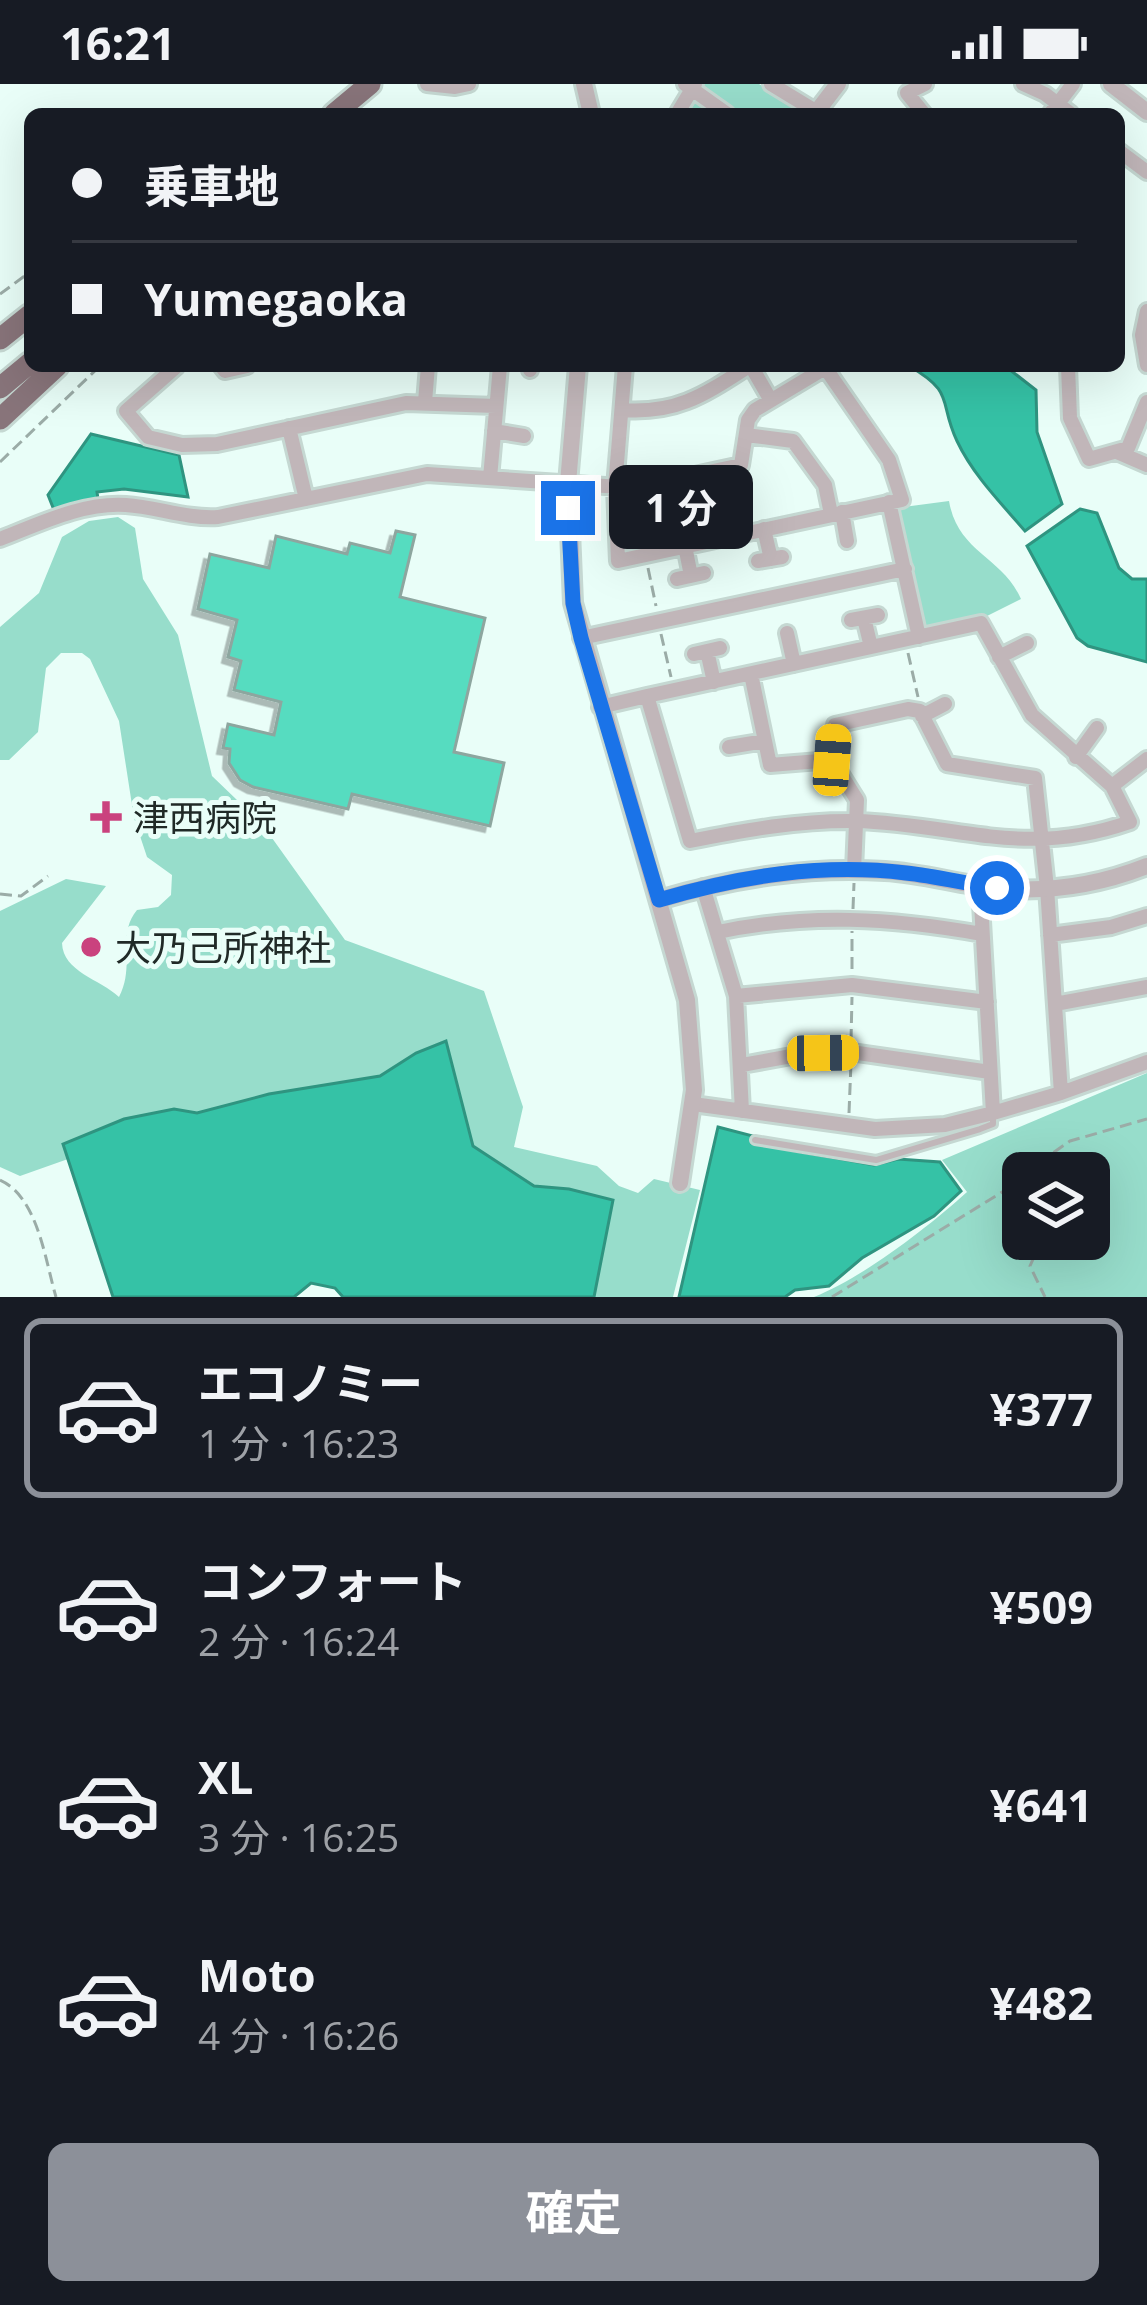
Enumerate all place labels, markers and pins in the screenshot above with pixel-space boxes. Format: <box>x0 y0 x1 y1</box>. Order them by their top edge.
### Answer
place label: 津西病院 <box>133 793 277 842</box>
marker: 津西病院 <box>90 801 122 833</box>
place label: 大乃己所神社 <box>115 923 331 972</box>
marker: 大乃己所神社 <box>78 934 104 960</box>

